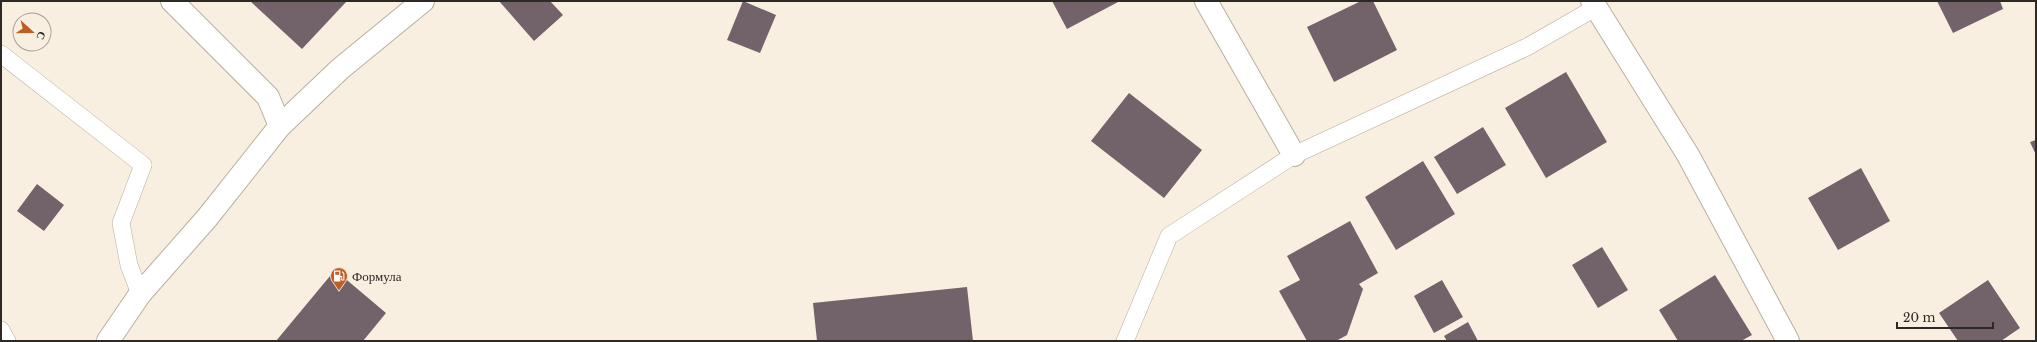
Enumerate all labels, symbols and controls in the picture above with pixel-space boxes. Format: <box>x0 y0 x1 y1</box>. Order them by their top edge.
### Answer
north arrow <box>12 12 52 52</box>
text: С <box>33 29 49 42</box>
fuel station icon: Формула <box>329 266 349 291</box>
place label: Формула <box>352 268 402 285</box>
scale bar <box>1897 304 1993 330</box>
text: 20 m <box>1903 310 1935 325</box>

